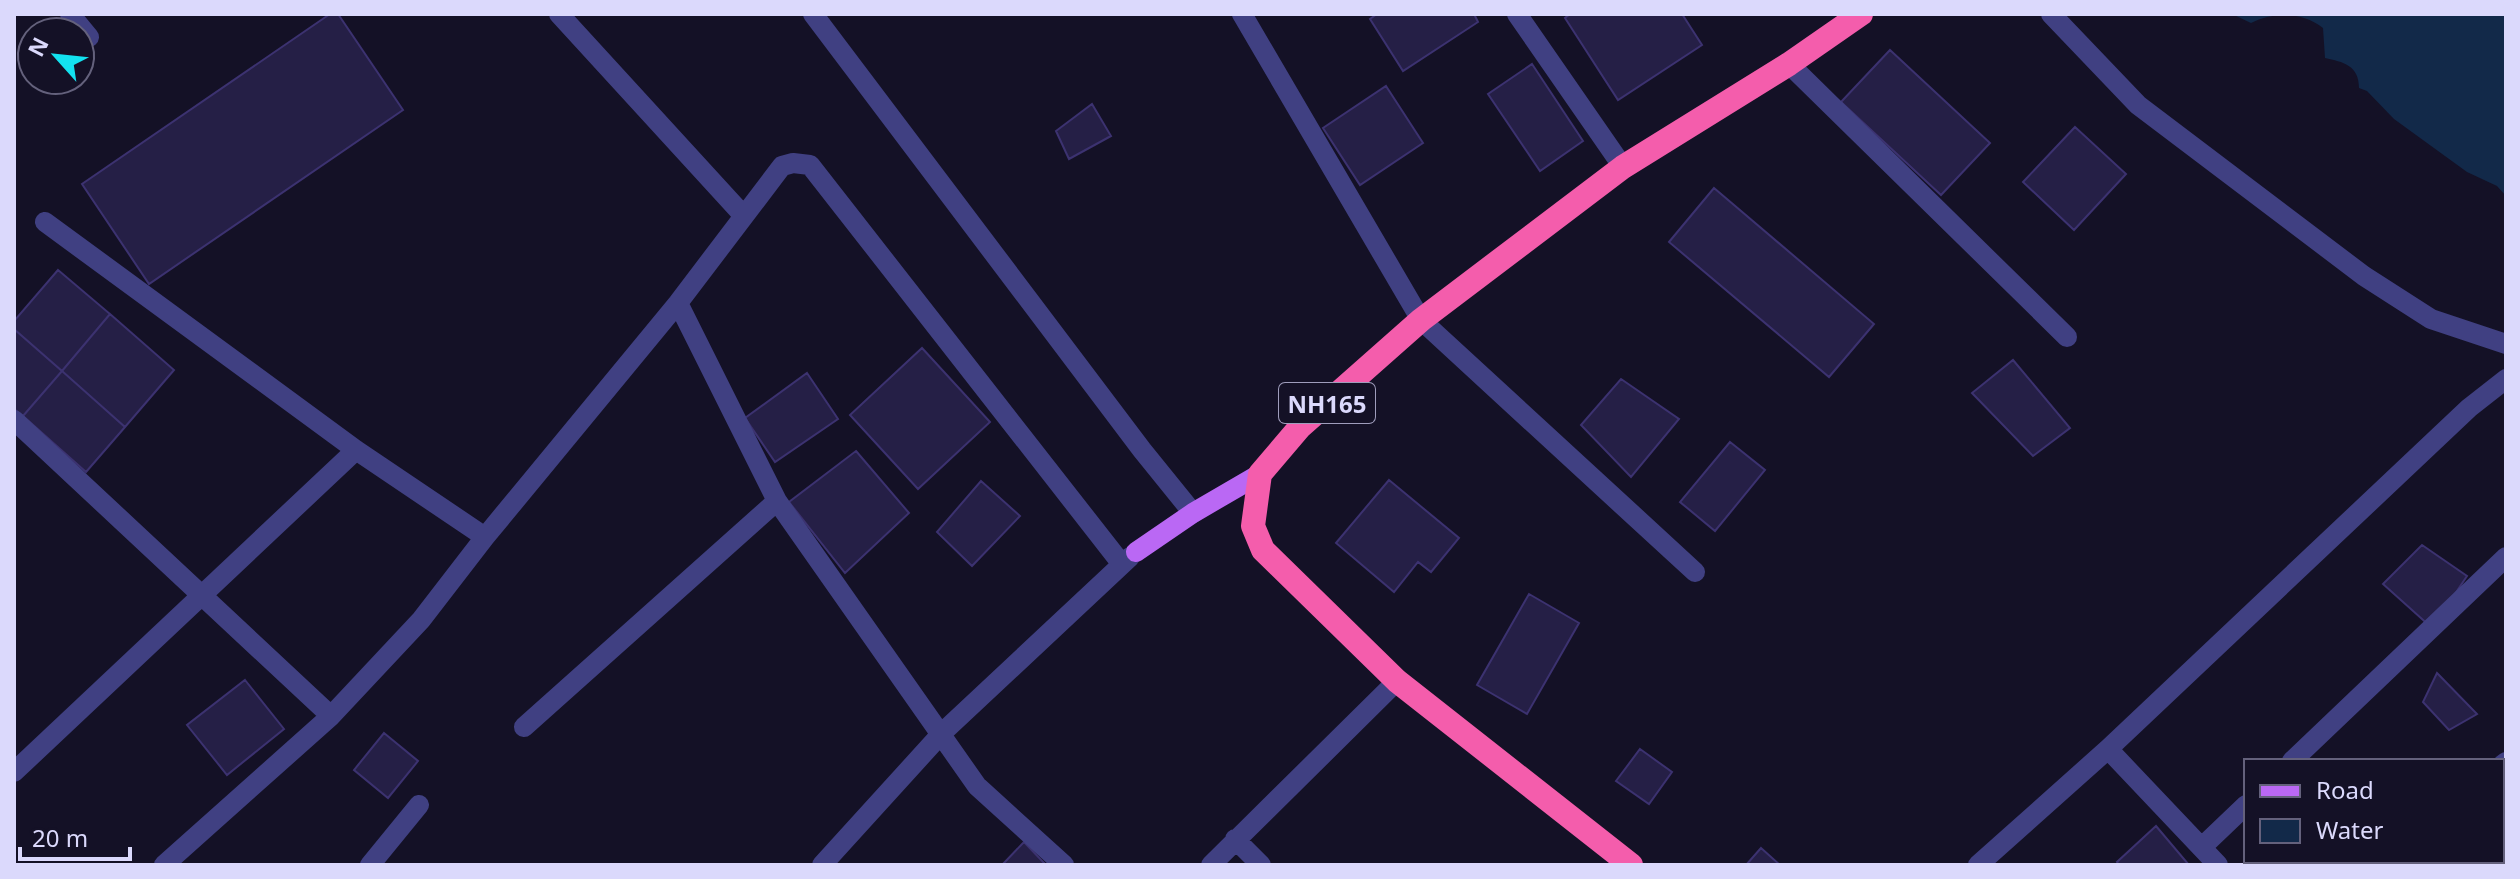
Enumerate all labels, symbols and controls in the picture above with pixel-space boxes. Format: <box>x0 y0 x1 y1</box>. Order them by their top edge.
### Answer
north arrow <box>16 16 96 96</box>
text: N <box>20 32 55 61</box>
road number: NH165 <box>1279 383 1375 423</box>
legend <box>2244 759 2504 863</box>
text: Road <box>2316 773 2374 806</box>
scale bar <box>20 811 130 861</box>
text: Water <box>2316 813 2384 846</box>
text: 20 m <box>32 821 88 854</box>

